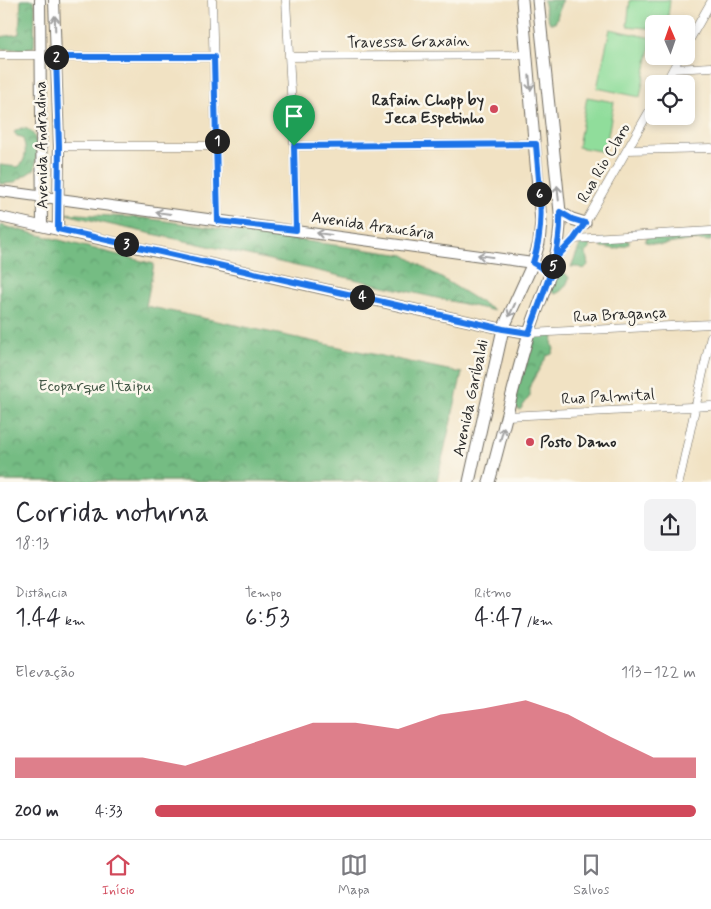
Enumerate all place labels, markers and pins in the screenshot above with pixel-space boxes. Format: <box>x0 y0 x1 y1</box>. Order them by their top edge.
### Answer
pin: 2 <box>44 44 68 70</box>
place label: Rafain Chopp by Jeca Espetinho <box>372 90 484 129</box>
pin <box>273 95 315 146</box>
marker: Rafain Chopp by Jeca Espetinho <box>488 103 500 115</box>
pin: 1 <box>204 128 230 154</box>
pin: 6 <box>526 182 552 206</box>
pin: 3 <box>114 232 138 256</box>
pin: 5 <box>540 254 566 278</box>
pin: 4 <box>350 284 374 310</box>
place label: Posto Damo <box>540 432 616 453</box>
marker: Posto Damo <box>524 436 536 448</box>

